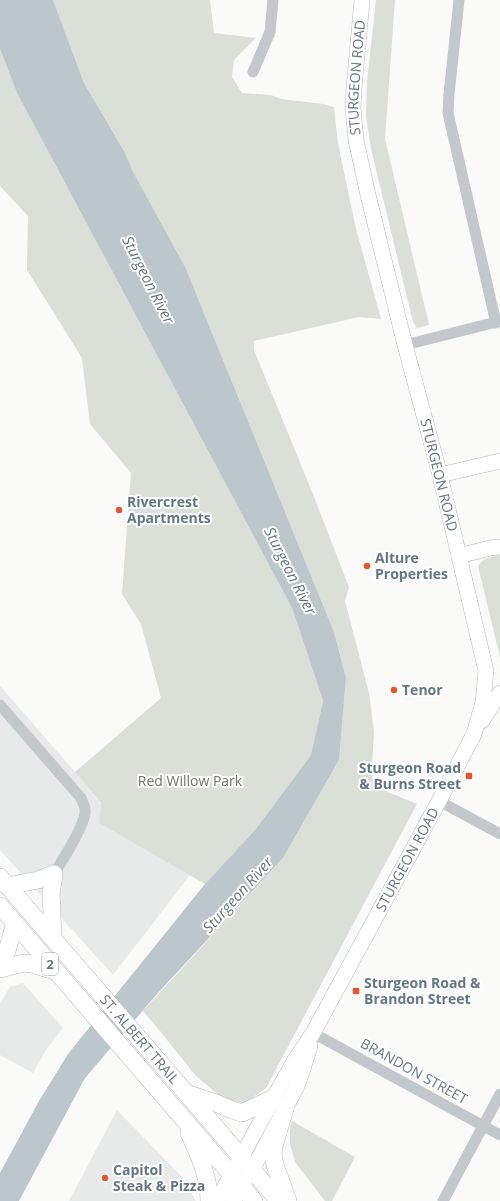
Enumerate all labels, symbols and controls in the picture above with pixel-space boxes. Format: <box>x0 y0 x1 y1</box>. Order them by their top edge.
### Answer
street label: STURGEON ROAD <box>343 19 369 136</box>
water label: Sturgeon River <box>118 232 180 328</box>
street label: STURGEON ROAD <box>416 416 463 533</box>
place label: Rivercrest Apartments <box>127 492 211 527</box>
marker: Rivercrest Apartments <box>114 505 124 515</box>
water label: Sturgeon River <box>260 523 322 619</box>
place label: Alture Properties <box>375 548 448 583</box>
marker: Alture Properties <box>362 561 372 571</box>
place label: Tenor <box>402 680 443 699</box>
marker: Tenor <box>389 685 399 695</box>
place label: Sturgeon Road & Burns Street <box>359 758 461 793</box>
park label: Red Willow Park <box>138 771 243 790</box>
marker: Sturgeon Road & Burns Street <box>464 771 474 781</box>
street label: STURGEON ROAD <box>371 804 443 915</box>
water label: Sturgeon River <box>198 851 278 937</box>
road number: 2 <box>42 953 58 975</box>
place label: Sturgeon Road & Brandon Street <box>364 973 481 1008</box>
marker: Sturgeon Road & Brandon Street <box>351 986 361 996</box>
street label: ST. ALBERT TRAIL <box>96 990 184 1088</box>
street label: BRANDON STREET <box>357 1033 471 1108</box>
place label: Capitol Steak & Pizza <box>113 1160 205 1195</box>
marker: Capitol Steak & Pizza <box>100 1173 110 1183</box>

